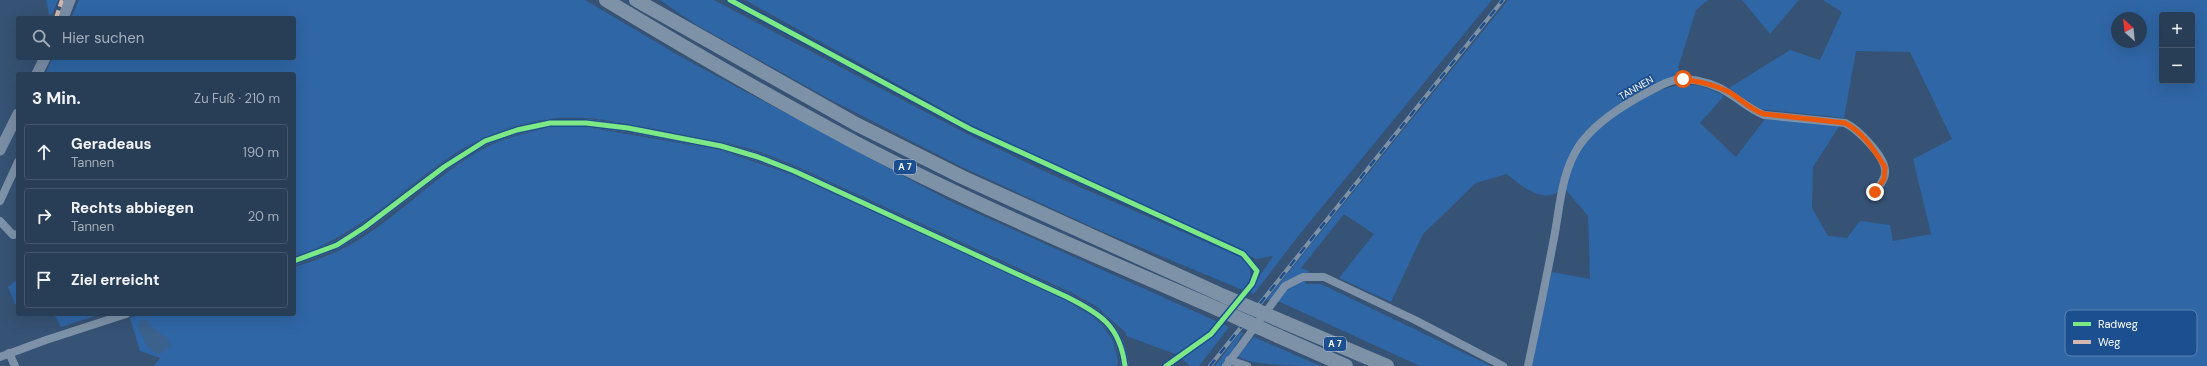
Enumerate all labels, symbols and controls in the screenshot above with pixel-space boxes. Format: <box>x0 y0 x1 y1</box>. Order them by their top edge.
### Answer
north arrow <box>2111 12 2147 48</box>
map controls <box>2159 12 2195 84</box>
button: + <box>2159 12 2195 48</box>
search box <box>16 16 296 60</box>
icon: search <box>30 27 52 49</box>
text: Hier suchen <box>62 28 144 48</box>
button: − <box>2159 48 2195 84</box>
route start <box>1674 70 1692 88</box>
street label: TANNEN <box>1616 73 1656 103</box>
text: 3 Min. <box>32 87 81 109</box>
text: Zu Fuß · 210 m <box>194 90 280 107</box>
text: Geradeaus <box>71 134 152 154</box>
icon: ahead <box>33 141 55 163</box>
text: 190 m <box>243 144 279 161</box>
text: Tannen <box>71 154 114 171</box>
road number: A 7 <box>894 160 916 174</box>
route end <box>1866 183 1884 201</box>
text: Rechts abbiegen <box>71 198 194 218</box>
icon: right <box>33 205 55 227</box>
text: 20 m <box>248 208 279 225</box>
text: Tannen <box>71 218 114 235</box>
icon: arrive <box>33 269 55 291</box>
text: Ziel erreicht <box>71 270 160 290</box>
legend <box>2065 310 2197 356</box>
text: Radweg <box>2098 317 2138 331</box>
text: Weg <box>2098 335 2120 349</box>
road number: A 7 <box>1324 337 1346 351</box>

